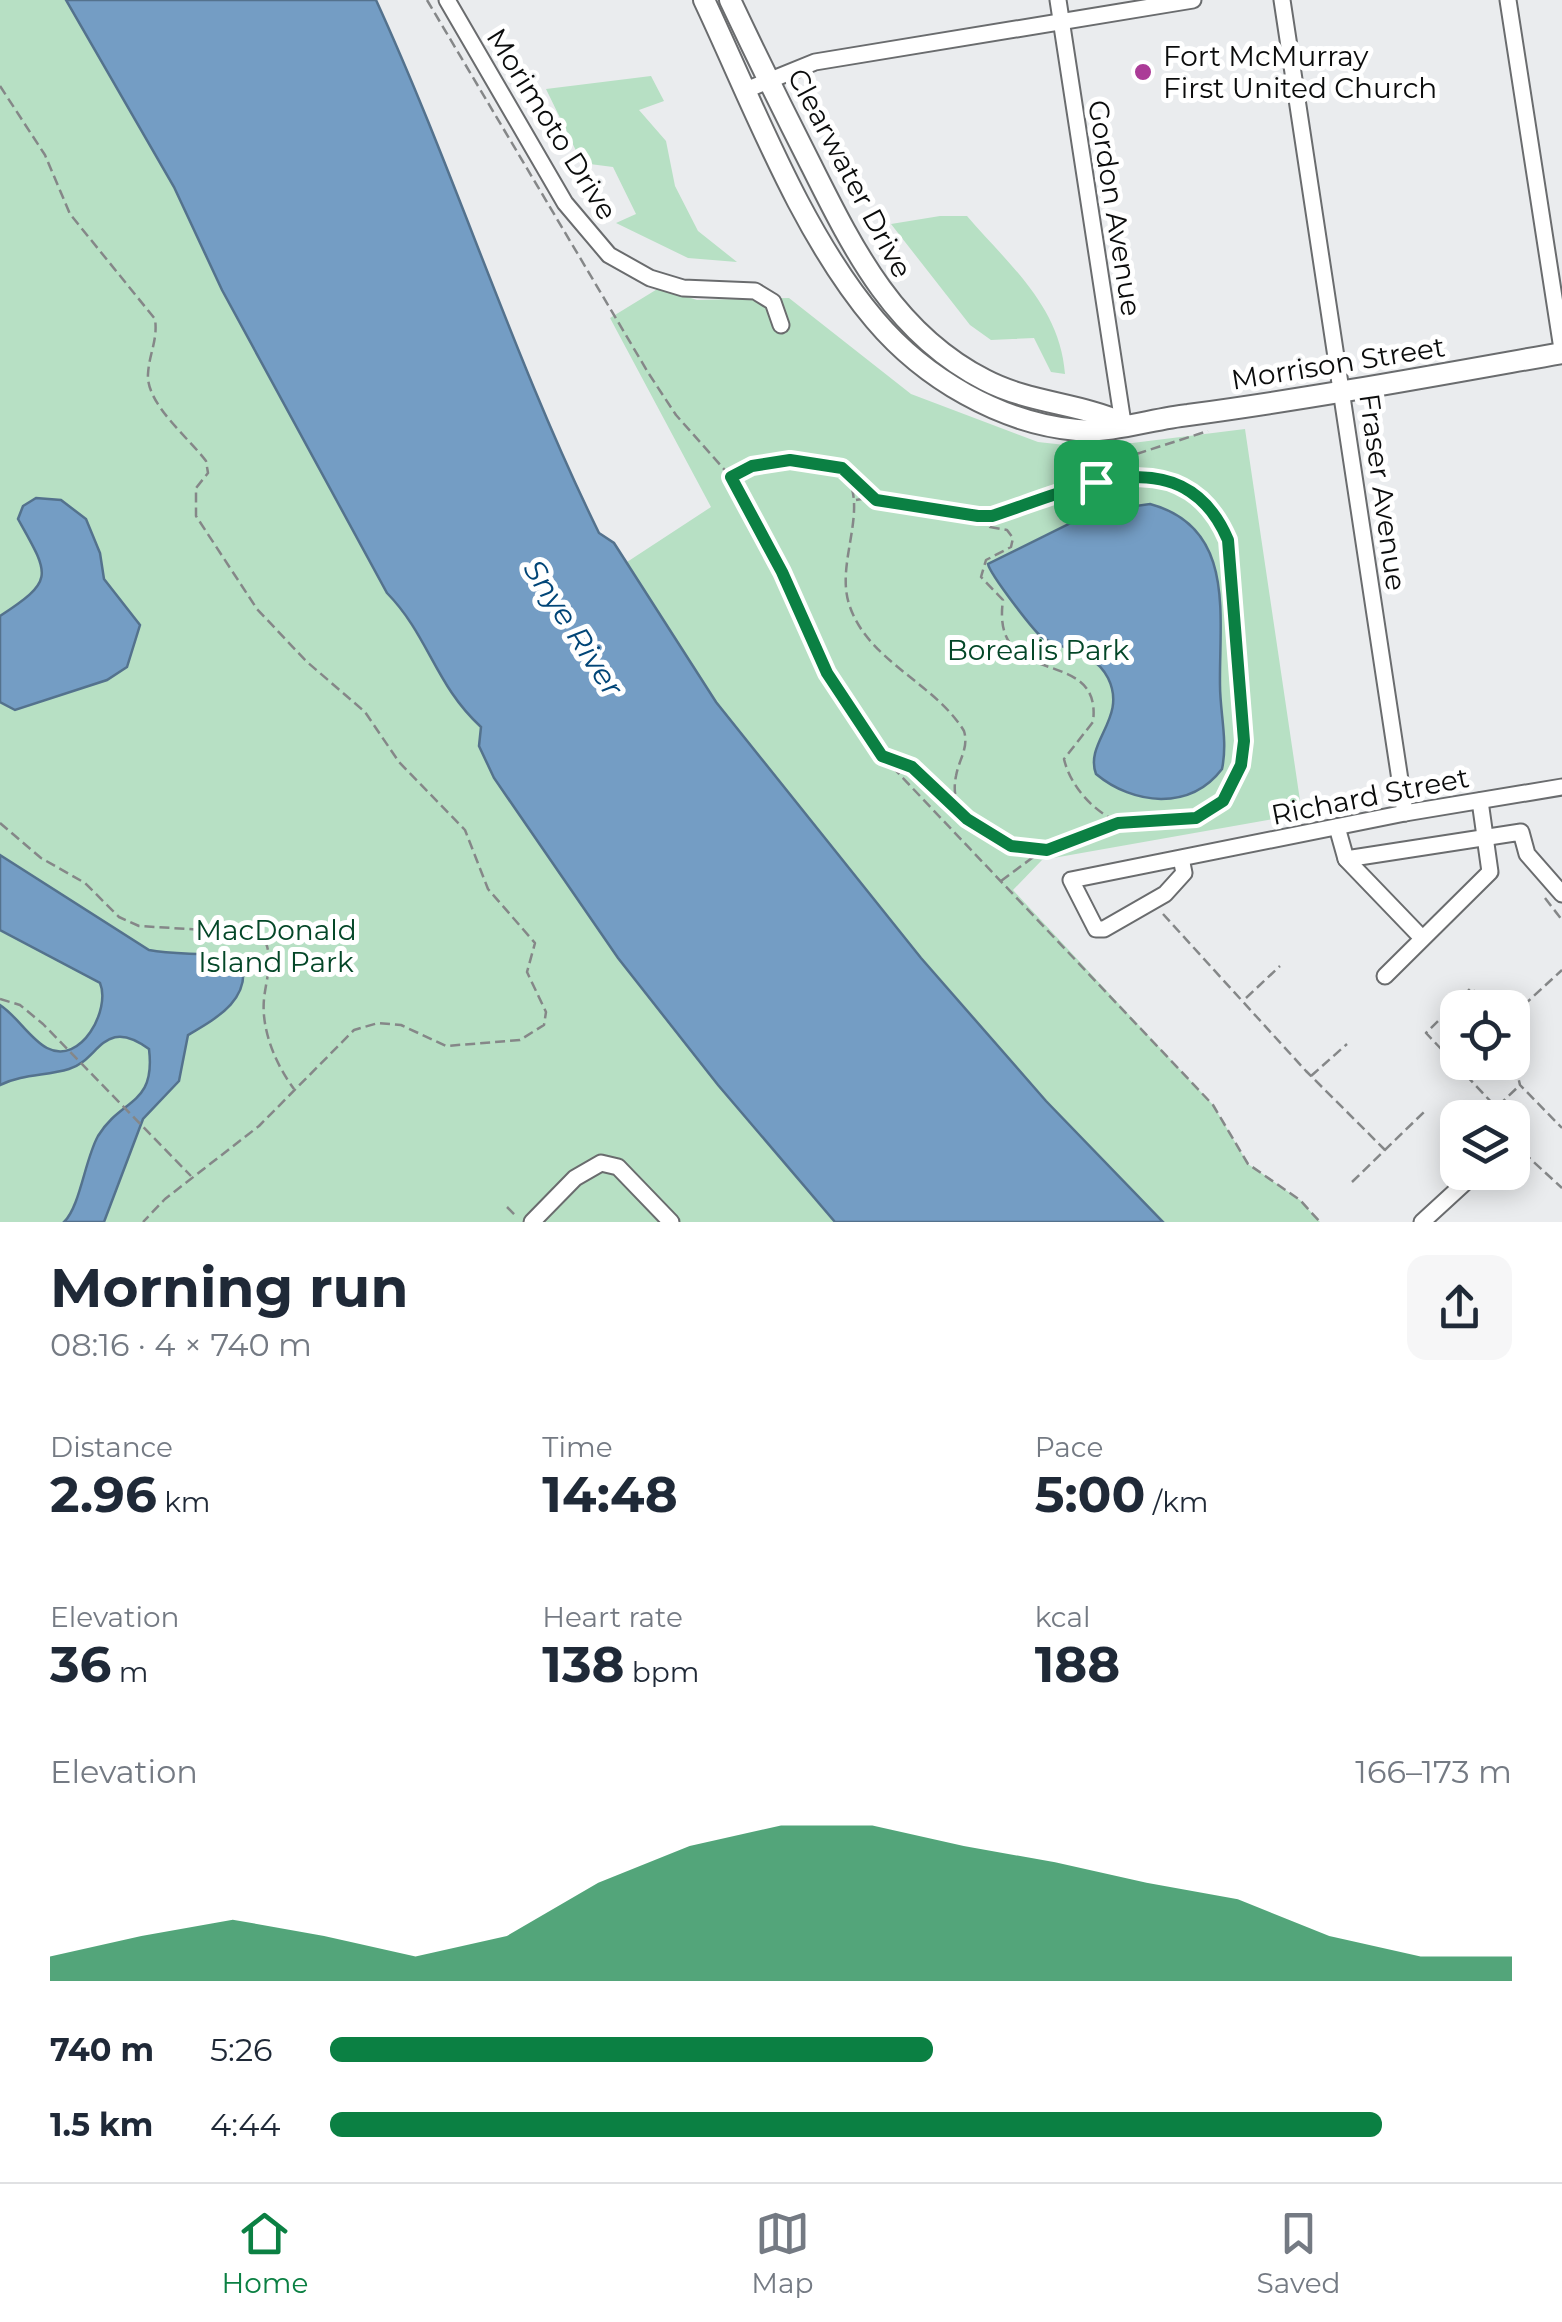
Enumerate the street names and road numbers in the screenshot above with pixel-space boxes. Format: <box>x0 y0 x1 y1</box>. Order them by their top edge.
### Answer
street label: Morimoto Drive <box>480 22 624 226</box>
street label: Clearwater Drive <box>780 62 920 284</box>
street label: Gordon Avenue <box>1081 97 1149 319</box>
street label: Morrison Street <box>1229 329 1447 397</box>
street label: Fraser Avenue <box>1352 391 1414 593</box>
street label: Richard Street <box>1268 760 1472 832</box>

